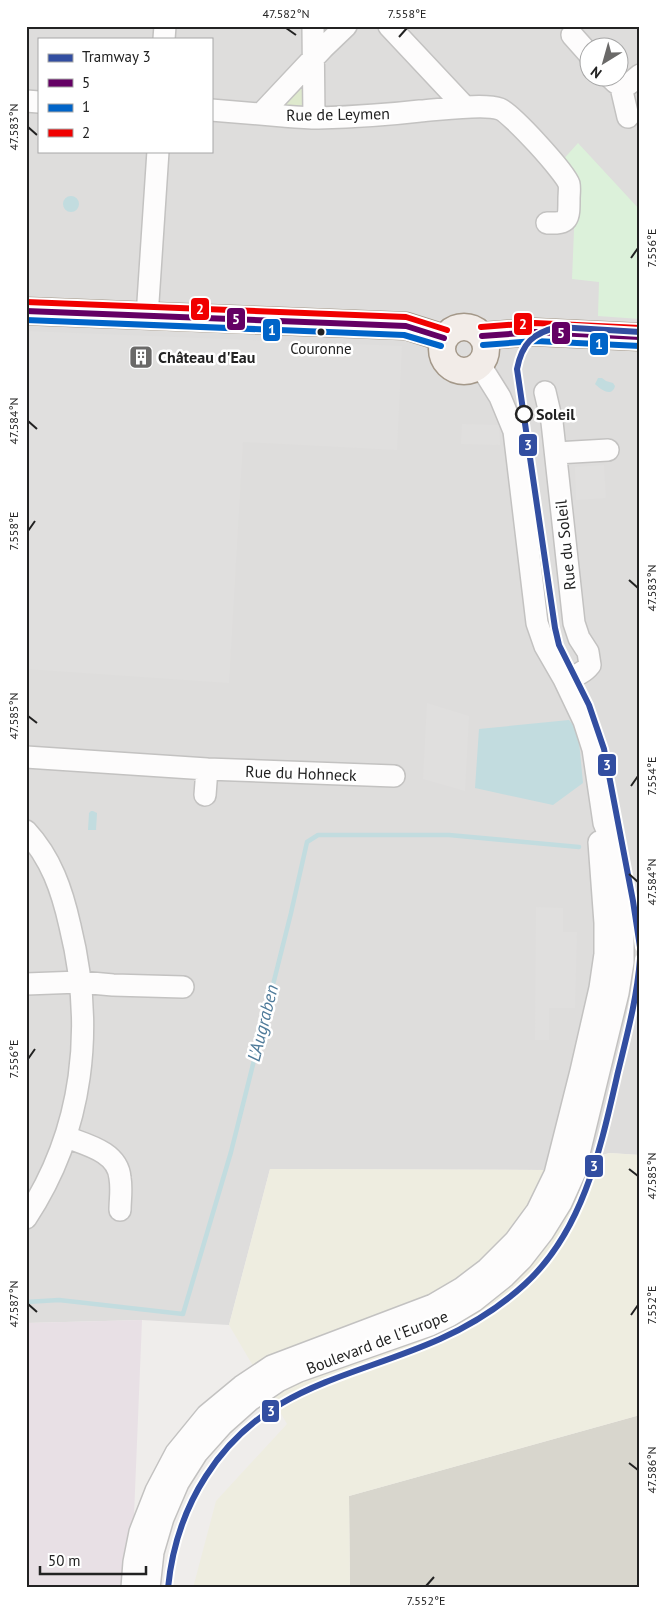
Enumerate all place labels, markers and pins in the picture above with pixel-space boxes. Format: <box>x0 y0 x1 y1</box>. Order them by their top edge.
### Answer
marker: Couronne <box>316 327 326 337</box>
place label: Couronne <box>290 339 352 358</box>
building icon: Château d'Eau <box>128 344 154 370</box>
place label: Château d'Eau <box>158 347 255 367</box>
place label: Soleil <box>536 404 575 424</box>
marker: Soleil <box>515 405 533 423</box>

